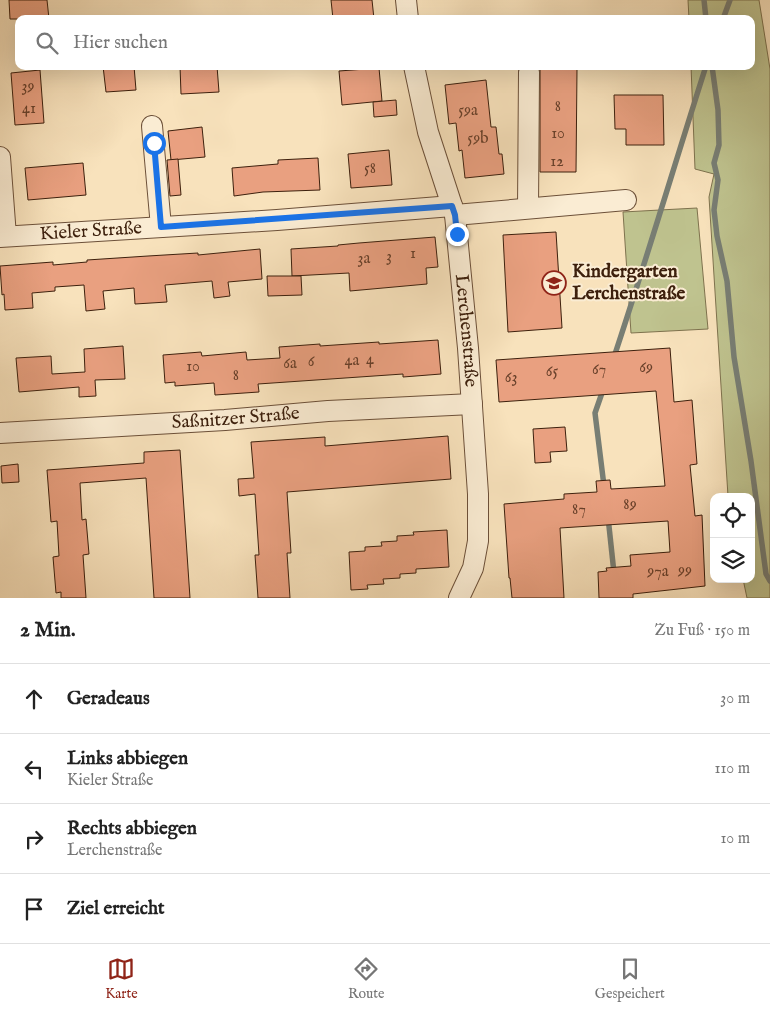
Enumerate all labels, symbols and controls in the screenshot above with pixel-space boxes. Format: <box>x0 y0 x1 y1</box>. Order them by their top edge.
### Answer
search box <box>15 15 755 70</box>
icon: search <box>33 29 61 57</box>
text: Hier suchen <box>73 31 168 55</box>
house number: 39 <box>22 77 34 97</box>
house number: 8 <box>555 97 561 117</box>
house number: 41 <box>22 99 36 119</box>
house number: 59a <box>458 101 478 121</box>
house number: 10 <box>551 124 565 144</box>
house number: 59b <box>467 129 489 149</box>
route start <box>143 132 166 155</box>
house number: 12 <box>550 152 564 172</box>
house number: 58 <box>364 159 376 179</box>
street label: Kieler Straße <box>39 216 143 247</box>
route end <box>446 223 469 246</box>
house number: 1 <box>410 244 416 264</box>
house number: 3 <box>386 247 392 267</box>
house number: 3a <box>358 249 371 269</box>
place label: Kindergarten Lerchenstraße <box>572 260 686 306</box>
school or university icon: Kindergarten Lerchenstraße <box>541 270 567 296</box>
street label: Lerchenstraße <box>449 273 483 388</box>
house number: 4 <box>366 350 374 370</box>
house number: 4a <box>345 351 359 371</box>
house number: 6 <box>308 352 315 372</box>
house number: 6a <box>283 354 297 374</box>
house number: 10 <box>186 357 200 377</box>
house number: 69 <box>639 358 653 378</box>
house number: 67 <box>592 360 606 380</box>
house number: 65 <box>546 362 558 382</box>
house number: 8 <box>233 366 239 386</box>
house number: 63 <box>505 368 517 388</box>
street label: Saßnitzer Straße <box>171 402 301 435</box>
map controls <box>710 493 755 583</box>
button: locate <box>710 493 755 538</box>
house number: 89 <box>623 495 637 515</box>
house number: 87 <box>572 500 586 520</box>
button: layers <box>710 538 755 583</box>
house number: 99 <box>677 561 692 581</box>
house number: 97a <box>646 562 669 582</box>
text: 2 Min. <box>20 617 76 644</box>
text: Zu Fuß · 150 m <box>654 621 750 641</box>
icon: ahead <box>20 685 48 713</box>
text: Geradeaus <box>67 687 150 711</box>
text: 30 m <box>720 689 750 709</box>
text: Links abbiegen <box>67 747 188 771</box>
icon: left <box>20 755 48 783</box>
text: 110 m <box>714 759 750 779</box>
text: Kieler Straße <box>67 771 153 791</box>
text: Rechts abbiegen <box>67 817 197 841</box>
icon: right <box>20 825 48 853</box>
text: 10 m <box>720 829 750 849</box>
text: Lerchenstraße <box>67 841 162 861</box>
icon: arrive <box>20 895 48 923</box>
text: Ziel erreicht <box>67 897 165 921</box>
tab: Karte <box>105 955 138 1003</box>
tab: Route <box>348 955 385 1003</box>
tab: Gespeichert <box>595 955 665 1003</box>

